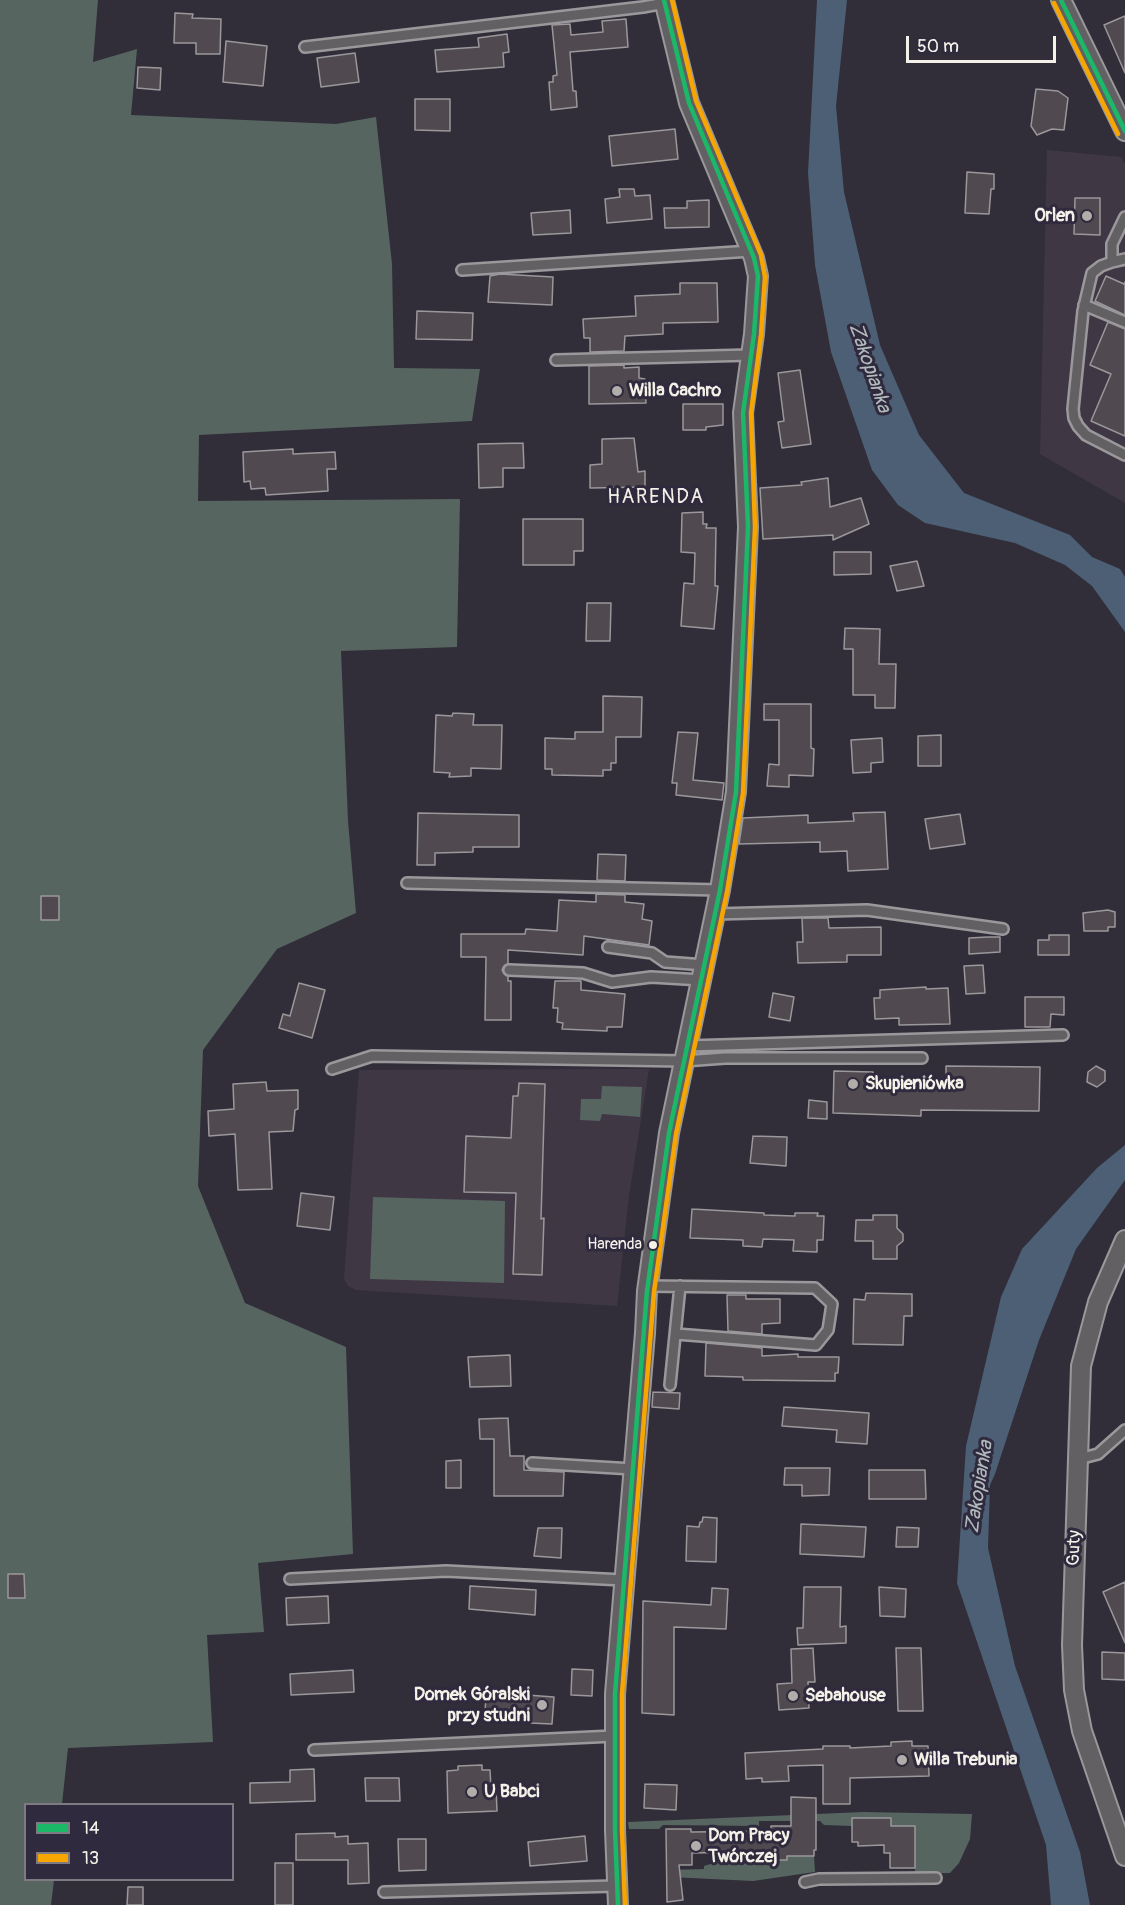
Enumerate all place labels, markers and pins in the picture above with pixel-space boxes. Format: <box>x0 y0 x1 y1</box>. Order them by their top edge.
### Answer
place label: Orlen <box>1034 205 1075 227</box>
marker: Orlen <box>1080 209 1094 223</box>
place label: Willa Cachro <box>629 380 721 402</box>
marker: Willa Cachro <box>610 384 624 398</box>
place label: Skupieniówka <box>865 1073 964 1095</box>
marker: Skupieniówka <box>846 1077 860 1091</box>
place label: Harenda <box>587 1235 642 1255</box>
marker: Harenda <box>647 1239 659 1251</box>
place label: Domek Góralski przy studni <box>414 1684 530 1726</box>
place label: Sebahouse <box>805 1685 886 1707</box>
marker: Sebahouse <box>786 1689 800 1703</box>
marker: Domek Góralski przy studni <box>535 1698 549 1712</box>
place label: Willa Trebunia <box>914 1749 1017 1771</box>
marker: Willa Trebunia <box>895 1753 909 1767</box>
place label: U Babci <box>484 1781 540 1803</box>
marker: U Babci <box>465 1785 479 1799</box>
place label: Dom Pracy Twórczej <box>708 1825 790 1868</box>
marker: Dom Pracy Twórczej <box>689 1839 703 1853</box>

